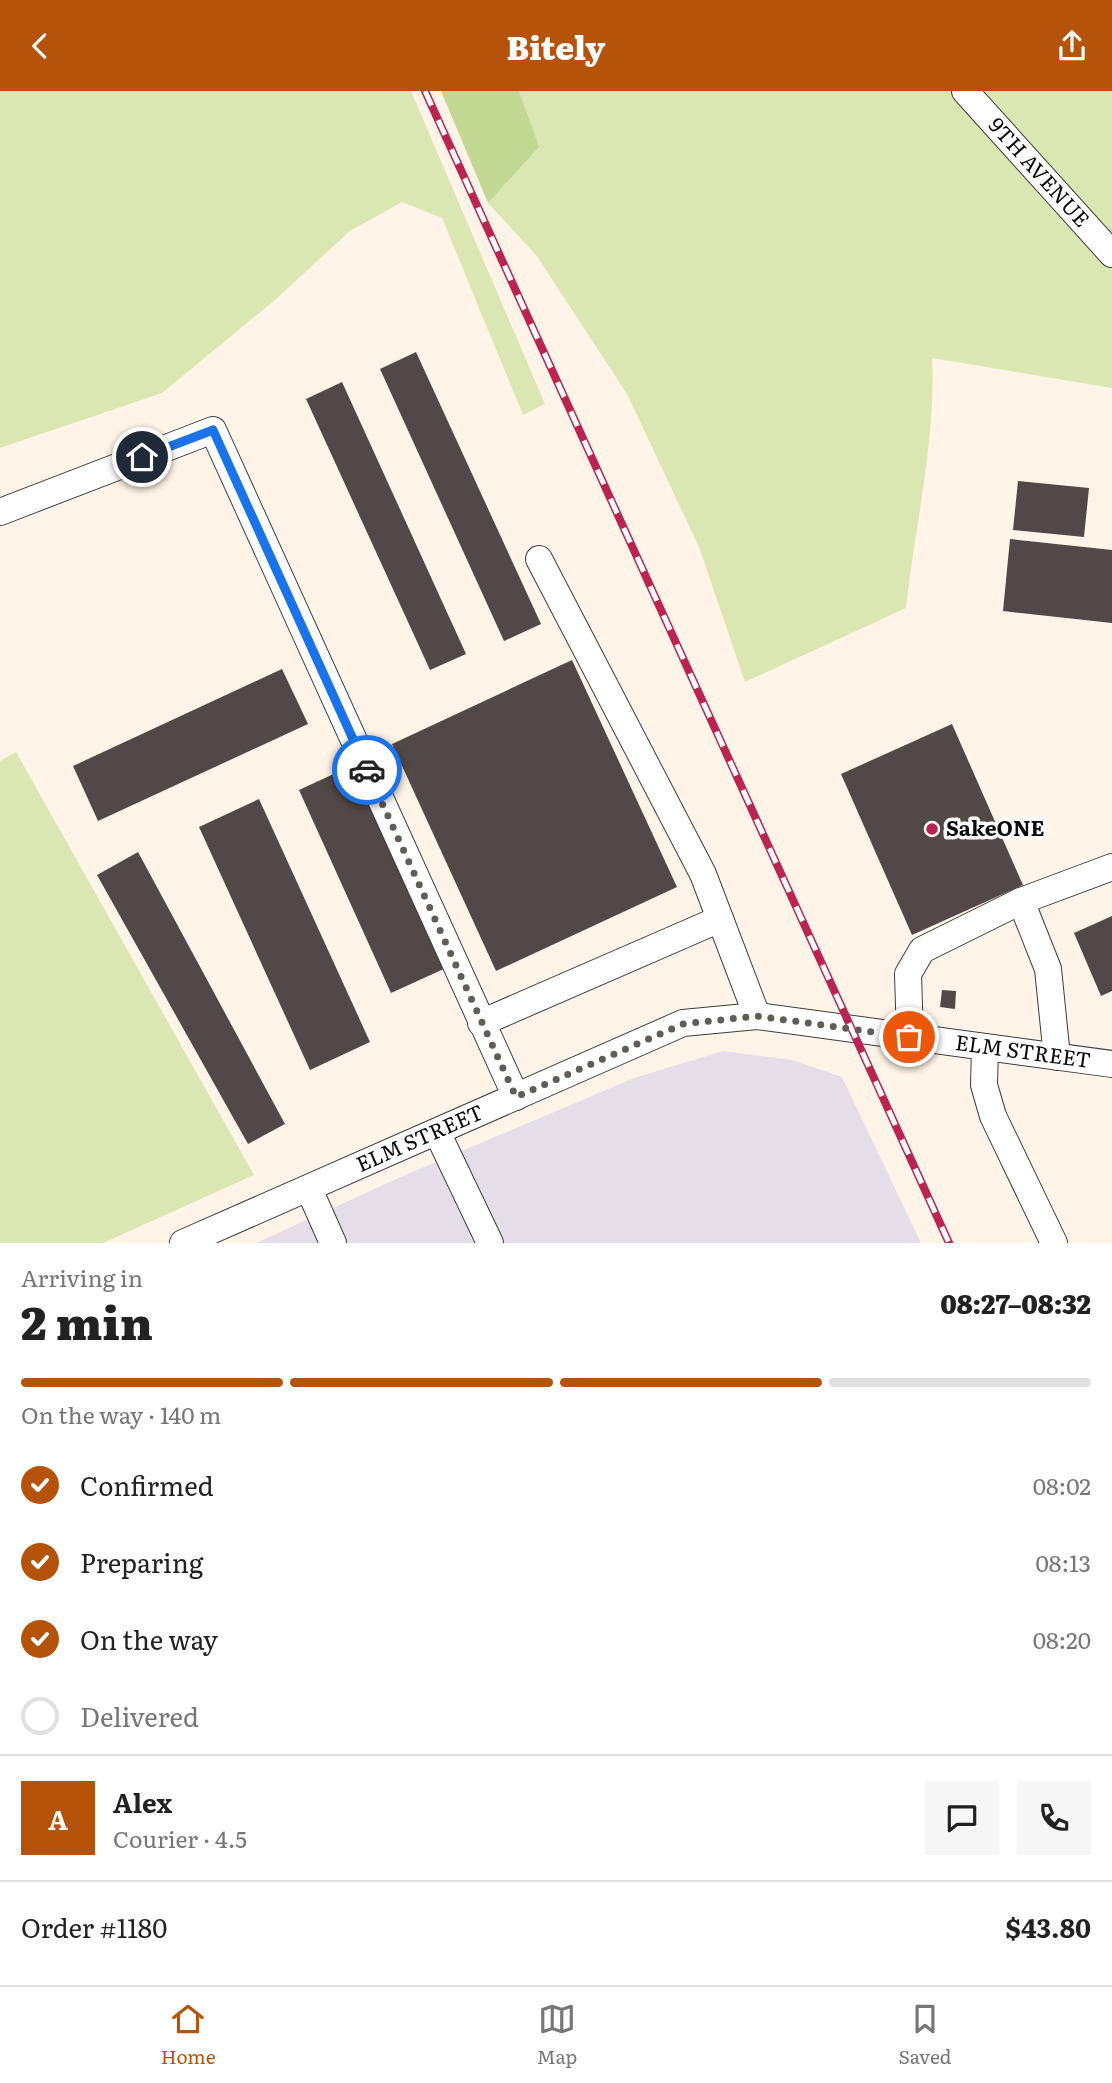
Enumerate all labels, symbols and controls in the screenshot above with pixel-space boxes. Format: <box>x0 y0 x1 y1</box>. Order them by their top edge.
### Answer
text: Bitely <box>507 22 605 70</box>
icon: back <box>21 27 59 65</box>
icon: share <box>1053 27 1091 65</box>
street label: 9TH AVENUE <box>983 109 1098 233</box>
pin <box>112 427 172 487</box>
icon: home <box>123 438 161 476</box>
courier <box>332 735 402 805</box>
icon: car <box>348 751 386 789</box>
place label: SakeONE <box>946 811 1045 842</box>
marker: SakeONE <box>924 821 940 837</box>
pin <box>879 1007 939 1067</box>
icon: bag <box>890 1018 928 1056</box>
street label: ELM STREET <box>954 1025 1093 1074</box>
street label: ELM STREET <box>350 1095 488 1178</box>
text: Arriving in <box>21 1260 143 1294</box>
text: 08:27–08:32 <box>940 1283 1091 1322</box>
text: 2 min <box>21 1286 153 1354</box>
text: On the way · 140 m <box>21 1397 221 1431</box>
text: Confirmed <box>80 1465 214 1504</box>
icon: check <box>21 1466 59 1504</box>
text: 08:02 <box>1033 1468 1091 1502</box>
text: Preparing <box>80 1542 203 1581</box>
icon: check <box>21 1543 59 1581</box>
text: 08:13 <box>1036 1545 1091 1579</box>
text: On the way <box>80 1619 218 1658</box>
icon: check <box>21 1620 59 1658</box>
text: 08:20 <box>1033 1622 1091 1656</box>
text: Delivered <box>80 1696 199 1735</box>
button: chat <box>925 1781 999 1855</box>
button: phone <box>1017 1781 1091 1855</box>
text: Alex <box>113 1782 172 1821</box>
text: A <box>48 1799 68 1838</box>
text: Courier · 4.5 <box>113 1821 247 1855</box>
text: Order #1180 <box>21 1907 167 1946</box>
text: $43.80 <box>1005 1907 1091 1946</box>
tab: Home <box>161 2000 216 2070</box>
tab: Map <box>537 2000 577 2070</box>
tab: Saved <box>898 2000 951 2070</box>

